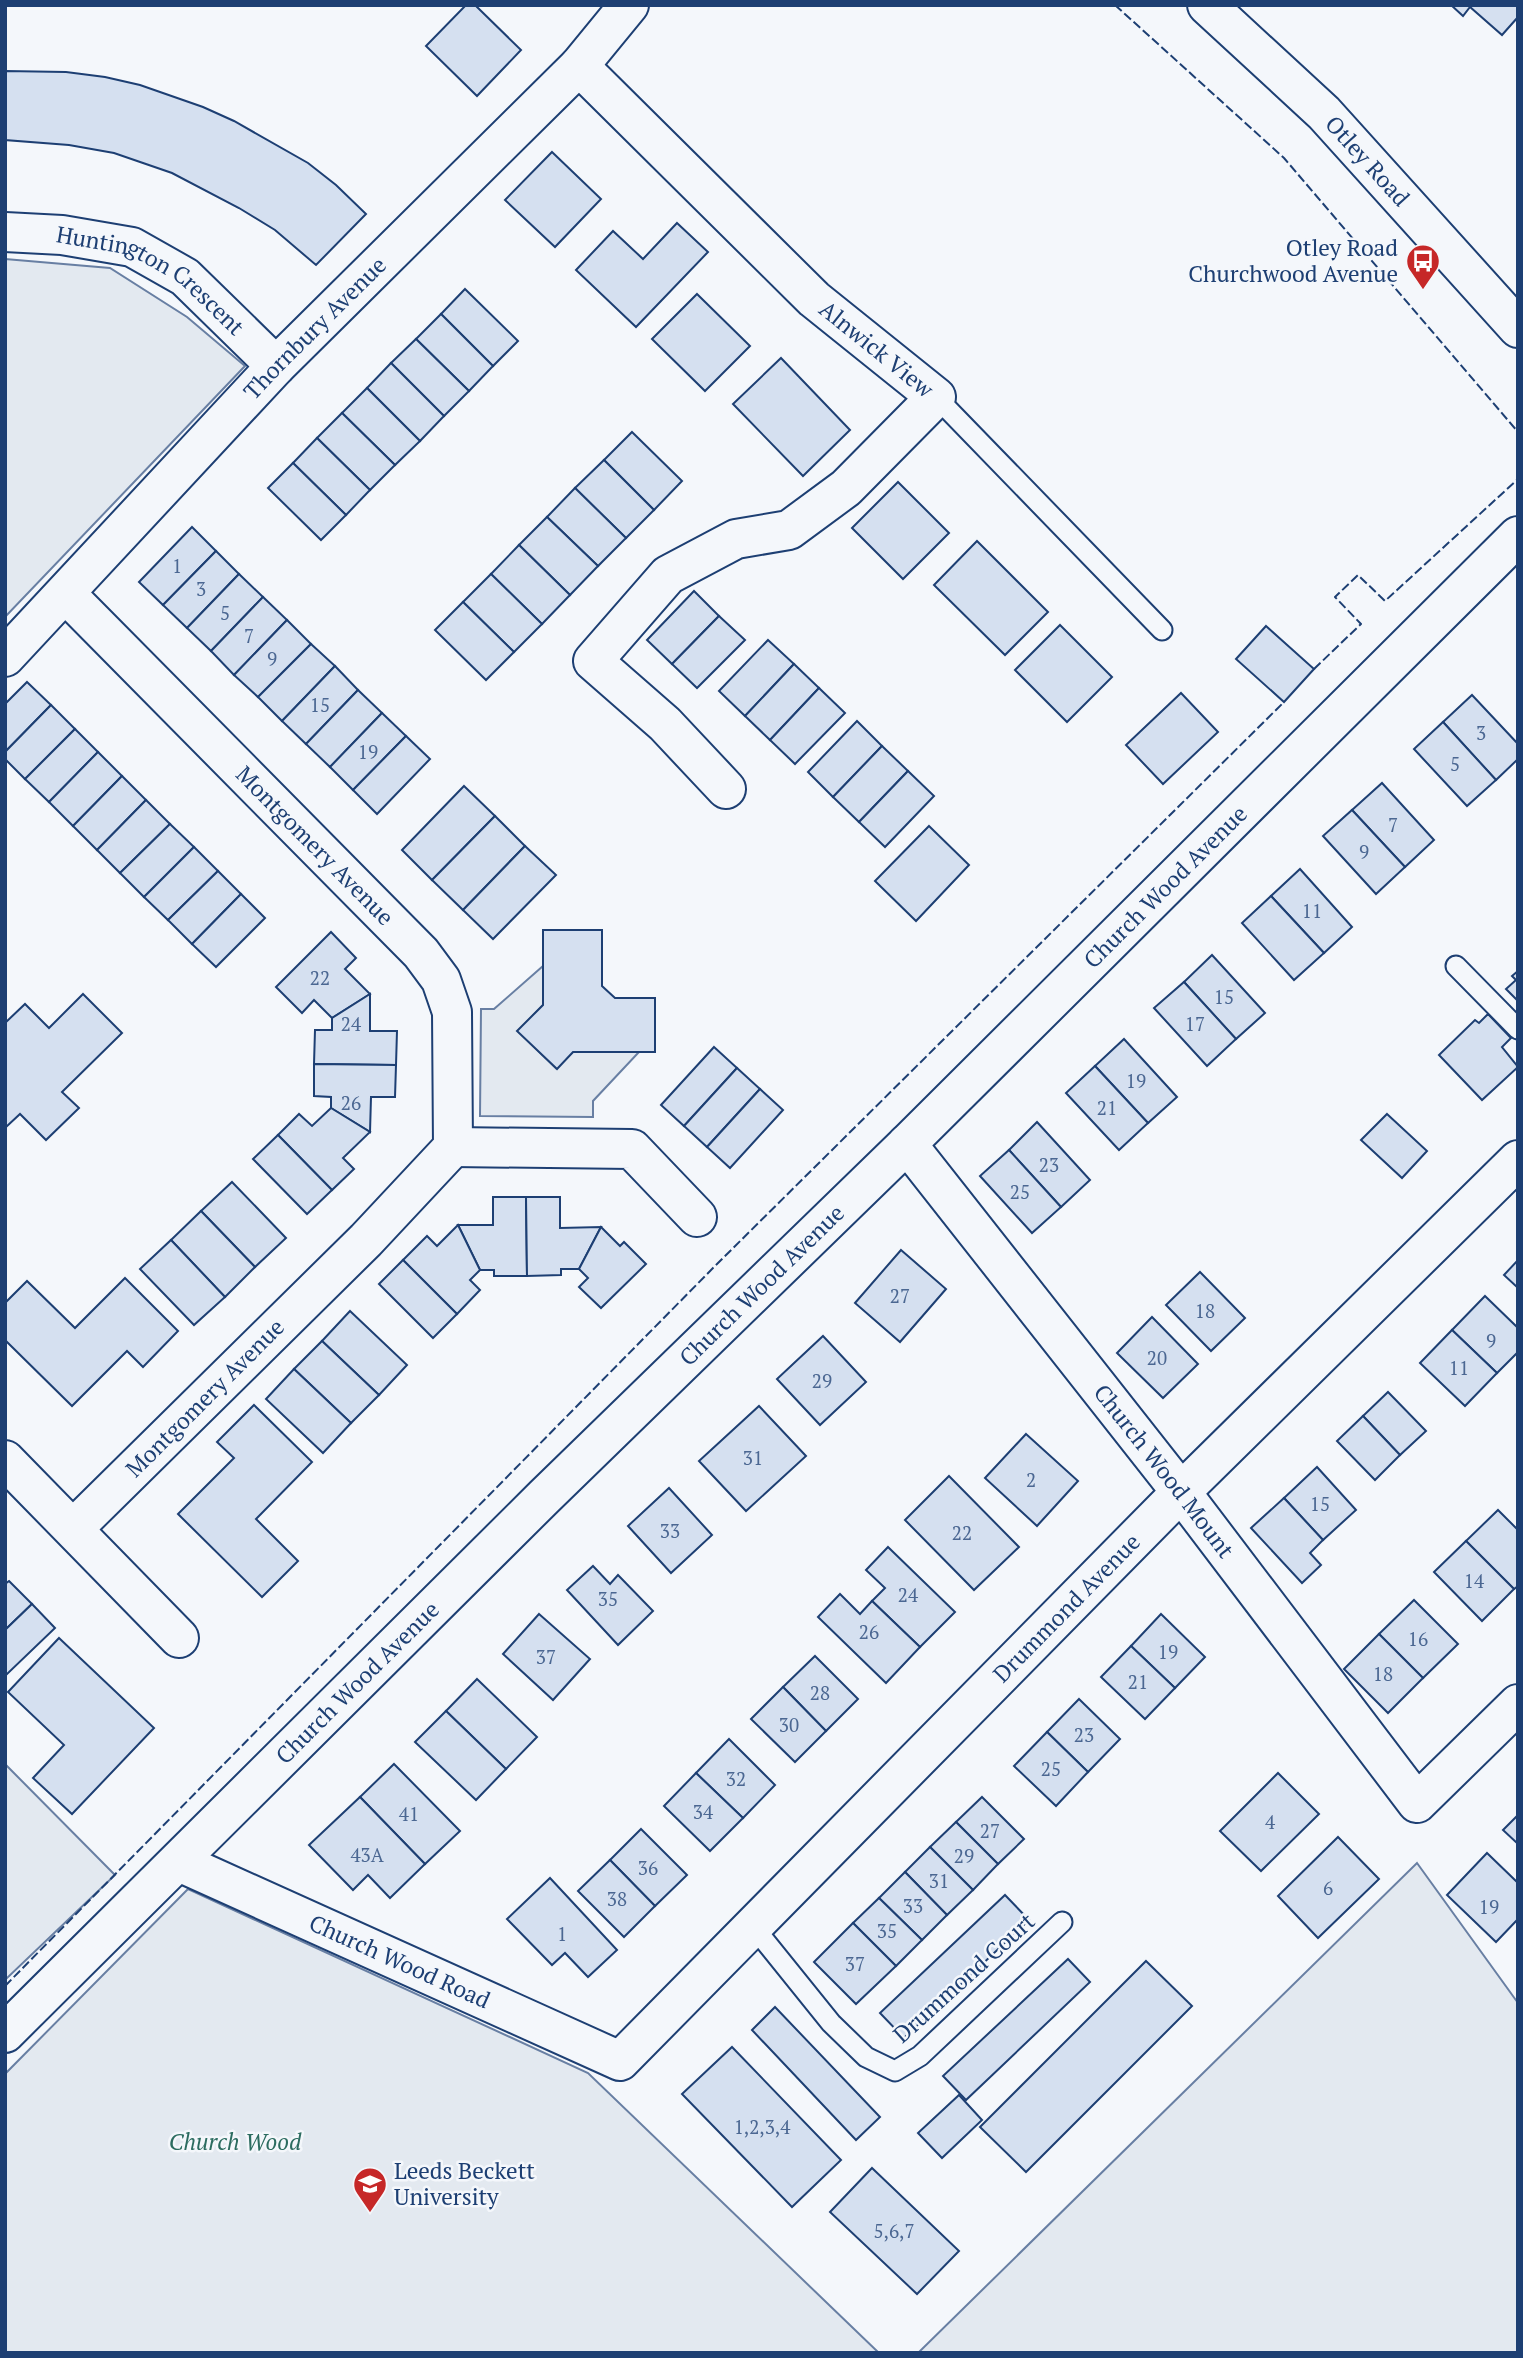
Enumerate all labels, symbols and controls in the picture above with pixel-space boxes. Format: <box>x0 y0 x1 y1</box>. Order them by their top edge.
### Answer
street label: Otley Road <box>1319 109 1417 213</box>
street label: Huntington Crescent <box>54 218 252 342</box>
place label: Otley Road Churchwood Avenue <box>1188 232 1398 289</box>
bus stop icon: Otley Road Churchwood Avenue <box>1404 242 1442 291</box>
street label: Thornbury Avenue <box>237 250 393 406</box>
street label: Alnwick View <box>813 293 941 404</box>
house number: 1 <box>172 553 182 578</box>
house number: 3 <box>196 576 206 601</box>
house number: 5 <box>220 600 230 625</box>
house number: 7 <box>244 623 254 648</box>
house number: 9 <box>267 646 277 671</box>
house number: 15 <box>310 692 330 717</box>
house number: 3 <box>1476 720 1486 745</box>
house number: 19 <box>358 739 378 764</box>
house number: 5 <box>1450 751 1460 776</box>
street label: Montgomery Avenue <box>230 759 401 932</box>
street label: Church Wood Avenue <box>1077 798 1254 975</box>
house number: 7 <box>1388 812 1398 837</box>
house number: 9 <box>1359 839 1369 864</box>
house number: 11 <box>1302 898 1322 923</box>
house number: 22 <box>310 965 330 990</box>
house number: 15 <box>1214 984 1234 1009</box>
house number: 24 <box>341 1011 362 1036</box>
house number: 17 <box>1185 1011 1205 1036</box>
house number: 19 <box>1126 1068 1146 1093</box>
house number: 26 <box>341 1090 361 1115</box>
house number: 21 <box>1097 1095 1117 1120</box>
house number: 23 <box>1039 1152 1059 1177</box>
house number: 25 <box>1010 1179 1030 1204</box>
street label: Church Wood Avenue <box>672 1197 851 1372</box>
house number: 27 <box>890 1283 910 1308</box>
house number: 18 <box>1195 1298 1215 1323</box>
street label: Montgomery Avenue <box>119 1312 291 1484</box>
house number: 9 <box>1486 1328 1496 1353</box>
house number: 20 <box>1147 1345 1167 1370</box>
house number: 11 <box>1449 1355 1469 1380</box>
house number: 29 <box>812 1368 832 1393</box>
street label: Church Wood Mount <box>1087 1378 1242 1564</box>
house number: 31 <box>743 1445 763 1470</box>
house number: 2 <box>1026 1467 1036 1492</box>
house number: 15 <box>1310 1491 1330 1516</box>
house number: 33 <box>660 1518 680 1543</box>
house number: 22 <box>952 1520 972 1545</box>
street label: Drummond Avenue <box>986 1526 1147 1689</box>
house number: 14 <box>1464 1568 1485 1593</box>
house number: 24 <box>898 1582 919 1607</box>
house number: 35 <box>598 1586 618 1611</box>
street label: Church Wood Avenue <box>269 1594 446 1770</box>
house number: 26 <box>859 1619 879 1644</box>
house number: 16 <box>1408 1626 1428 1651</box>
house number: 19 <box>1158 1639 1178 1664</box>
house number: 37 <box>536 1644 556 1669</box>
house number: 18 <box>1373 1661 1393 1686</box>
house number: 21 <box>1128 1669 1148 1694</box>
house number: 28 <box>810 1680 830 1705</box>
house number: 30 <box>779 1712 799 1737</box>
house number: 23 <box>1074 1722 1094 1747</box>
house number: 25 <box>1041 1756 1061 1781</box>
house number: 32 <box>726 1766 746 1791</box>
house number: 34 <box>693 1799 714 1824</box>
house number: 41 <box>399 1801 419 1826</box>
house number: 4 <box>1265 1809 1276 1834</box>
house number: 27 <box>980 1818 1000 1843</box>
house number: 43A <box>350 1842 384 1867</box>
house number: 29 <box>954 1843 974 1868</box>
house number: 36 <box>638 1855 658 1880</box>
house number: 31 <box>929 1868 949 1893</box>
house number: 6 <box>1323 1875 1333 1900</box>
house number: 38 <box>607 1886 627 1911</box>
house number: 33 <box>903 1893 923 1918</box>
house number: 19 <box>1479 1894 1499 1919</box>
street label: Drummond Court <box>886 1905 1041 2049</box>
street label: Church Wood Road <box>304 1907 495 2015</box>
house number: 35 <box>877 1918 897 1943</box>
house number: 1 <box>557 1921 567 1946</box>
house number: 37 <box>845 1951 865 1976</box>
house number: 1,2,3,4 <box>734 2114 791 2139</box>
park label: Church Wood <box>169 2126 302 2157</box>
place label: Leeds Beckett University <box>394 2155 535 2212</box>
school or university icon: Leeds Beckett University <box>351 2165 389 2214</box>
house number: 5,6,7 <box>873 2218 915 2243</box>

